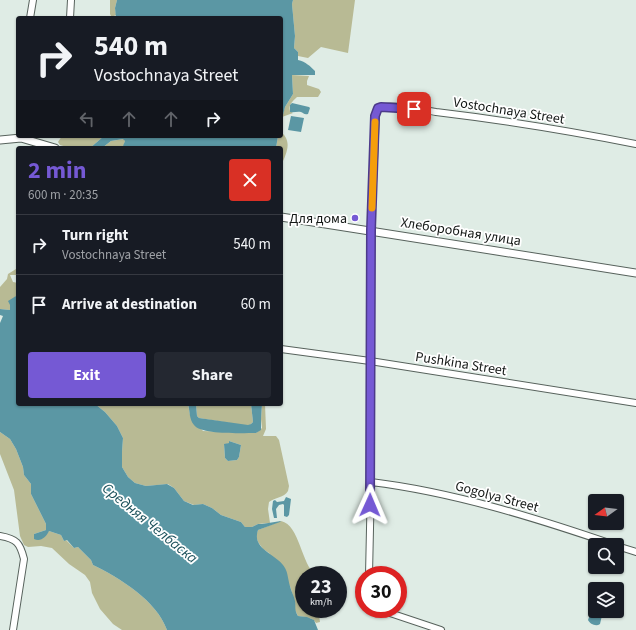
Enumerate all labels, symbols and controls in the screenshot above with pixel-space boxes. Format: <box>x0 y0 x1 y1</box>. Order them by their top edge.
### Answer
text: 540 m <box>94 26 168 66</box>
icon: right <box>28 32 80 84</box>
text: Vostochnaya Street <box>94 63 238 88</box>
pin <box>397 92 431 126</box>
street label: Vostochnaya Street <box>452 92 566 130</box>
icon: arrive <box>403 98 425 120</box>
icon: left <box>76 108 98 130</box>
icon: ahead <box>118 108 140 130</box>
icon: ahead <box>160 108 182 130</box>
icon: right <box>202 108 224 130</box>
text: 2 min <box>28 153 86 188</box>
button: close <box>229 159 271 201</box>
text: 600 m · 20:35 <box>28 186 98 204</box>
place label: Для дома <box>289 209 347 229</box>
marker: Для дома <box>350 213 360 223</box>
street label: Хлеборобная улица <box>399 213 522 251</box>
text: Turn right <box>62 225 128 246</box>
icon: right <box>28 234 50 256</box>
text: 540 m <box>233 234 271 255</box>
text: Vostochnaya Street <box>62 246 166 264</box>
icon: arrive <box>28 294 50 316</box>
text: Arrive at destination <box>62 294 197 315</box>
text: 60 m <box>241 294 271 315</box>
street label: Pushkina Street <box>414 347 508 381</box>
button: Exit <box>28 352 146 398</box>
button: Share <box>154 352 271 398</box>
street label: Gogolya Street <box>453 476 541 518</box>
water label: Средняя Челбаска <box>97 478 202 569</box>
position arrow <box>349 484 391 526</box>
north arrow <box>588 494 624 530</box>
map controls <box>588 494 624 618</box>
button: search <box>588 538 624 574</box>
speed limit sign: 30 <box>355 566 407 618</box>
text: 23 <box>310 573 332 601</box>
button: layers <box>588 582 624 618</box>
text: km/h <box>310 595 332 609</box>

